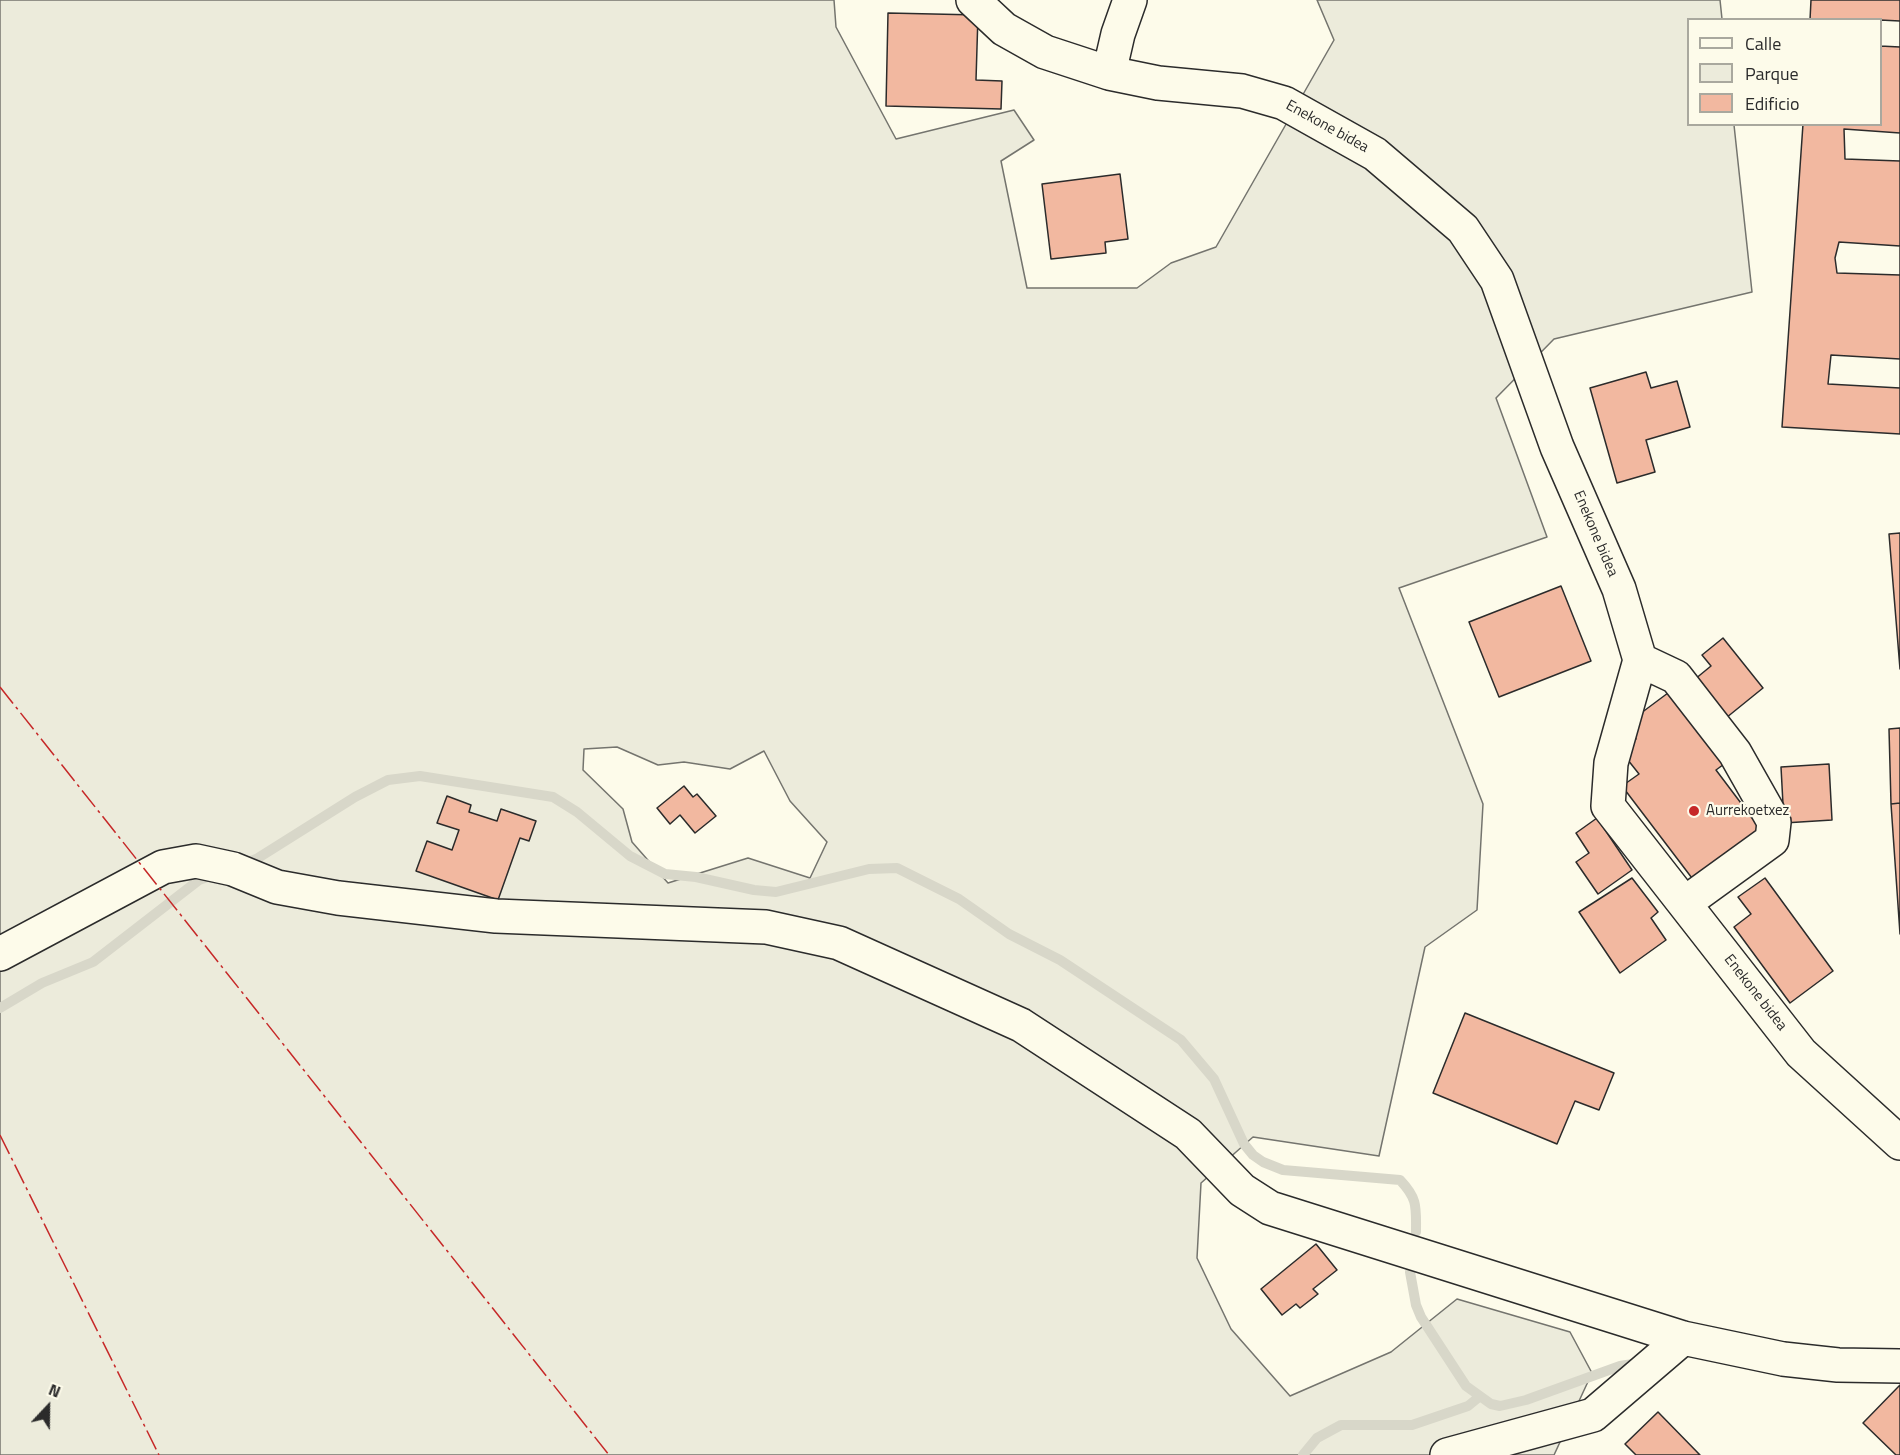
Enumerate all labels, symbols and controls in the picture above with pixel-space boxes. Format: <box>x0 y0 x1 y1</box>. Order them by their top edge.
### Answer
legend <box>1687 18 1882 126</box>
text: Calle <box>1745 30 1781 57</box>
text: Parque <box>1745 60 1799 87</box>
text: Edificio <box>1745 90 1799 117</box>
street label: Enekone bidea <box>1282 97 1372 157</box>
street label: Enekone bidea <box>1569 488 1621 580</box>
place label: Aurrekoetxez <box>1706 802 1789 820</box>
marker: Aurrekoetxez <box>1687 804 1701 818</box>
street label: Enekone bidea <box>1720 951 1790 1035</box>
north arrow <box>18 1377 78 1437</box>
text: N <box>45 1377 64 1404</box>

